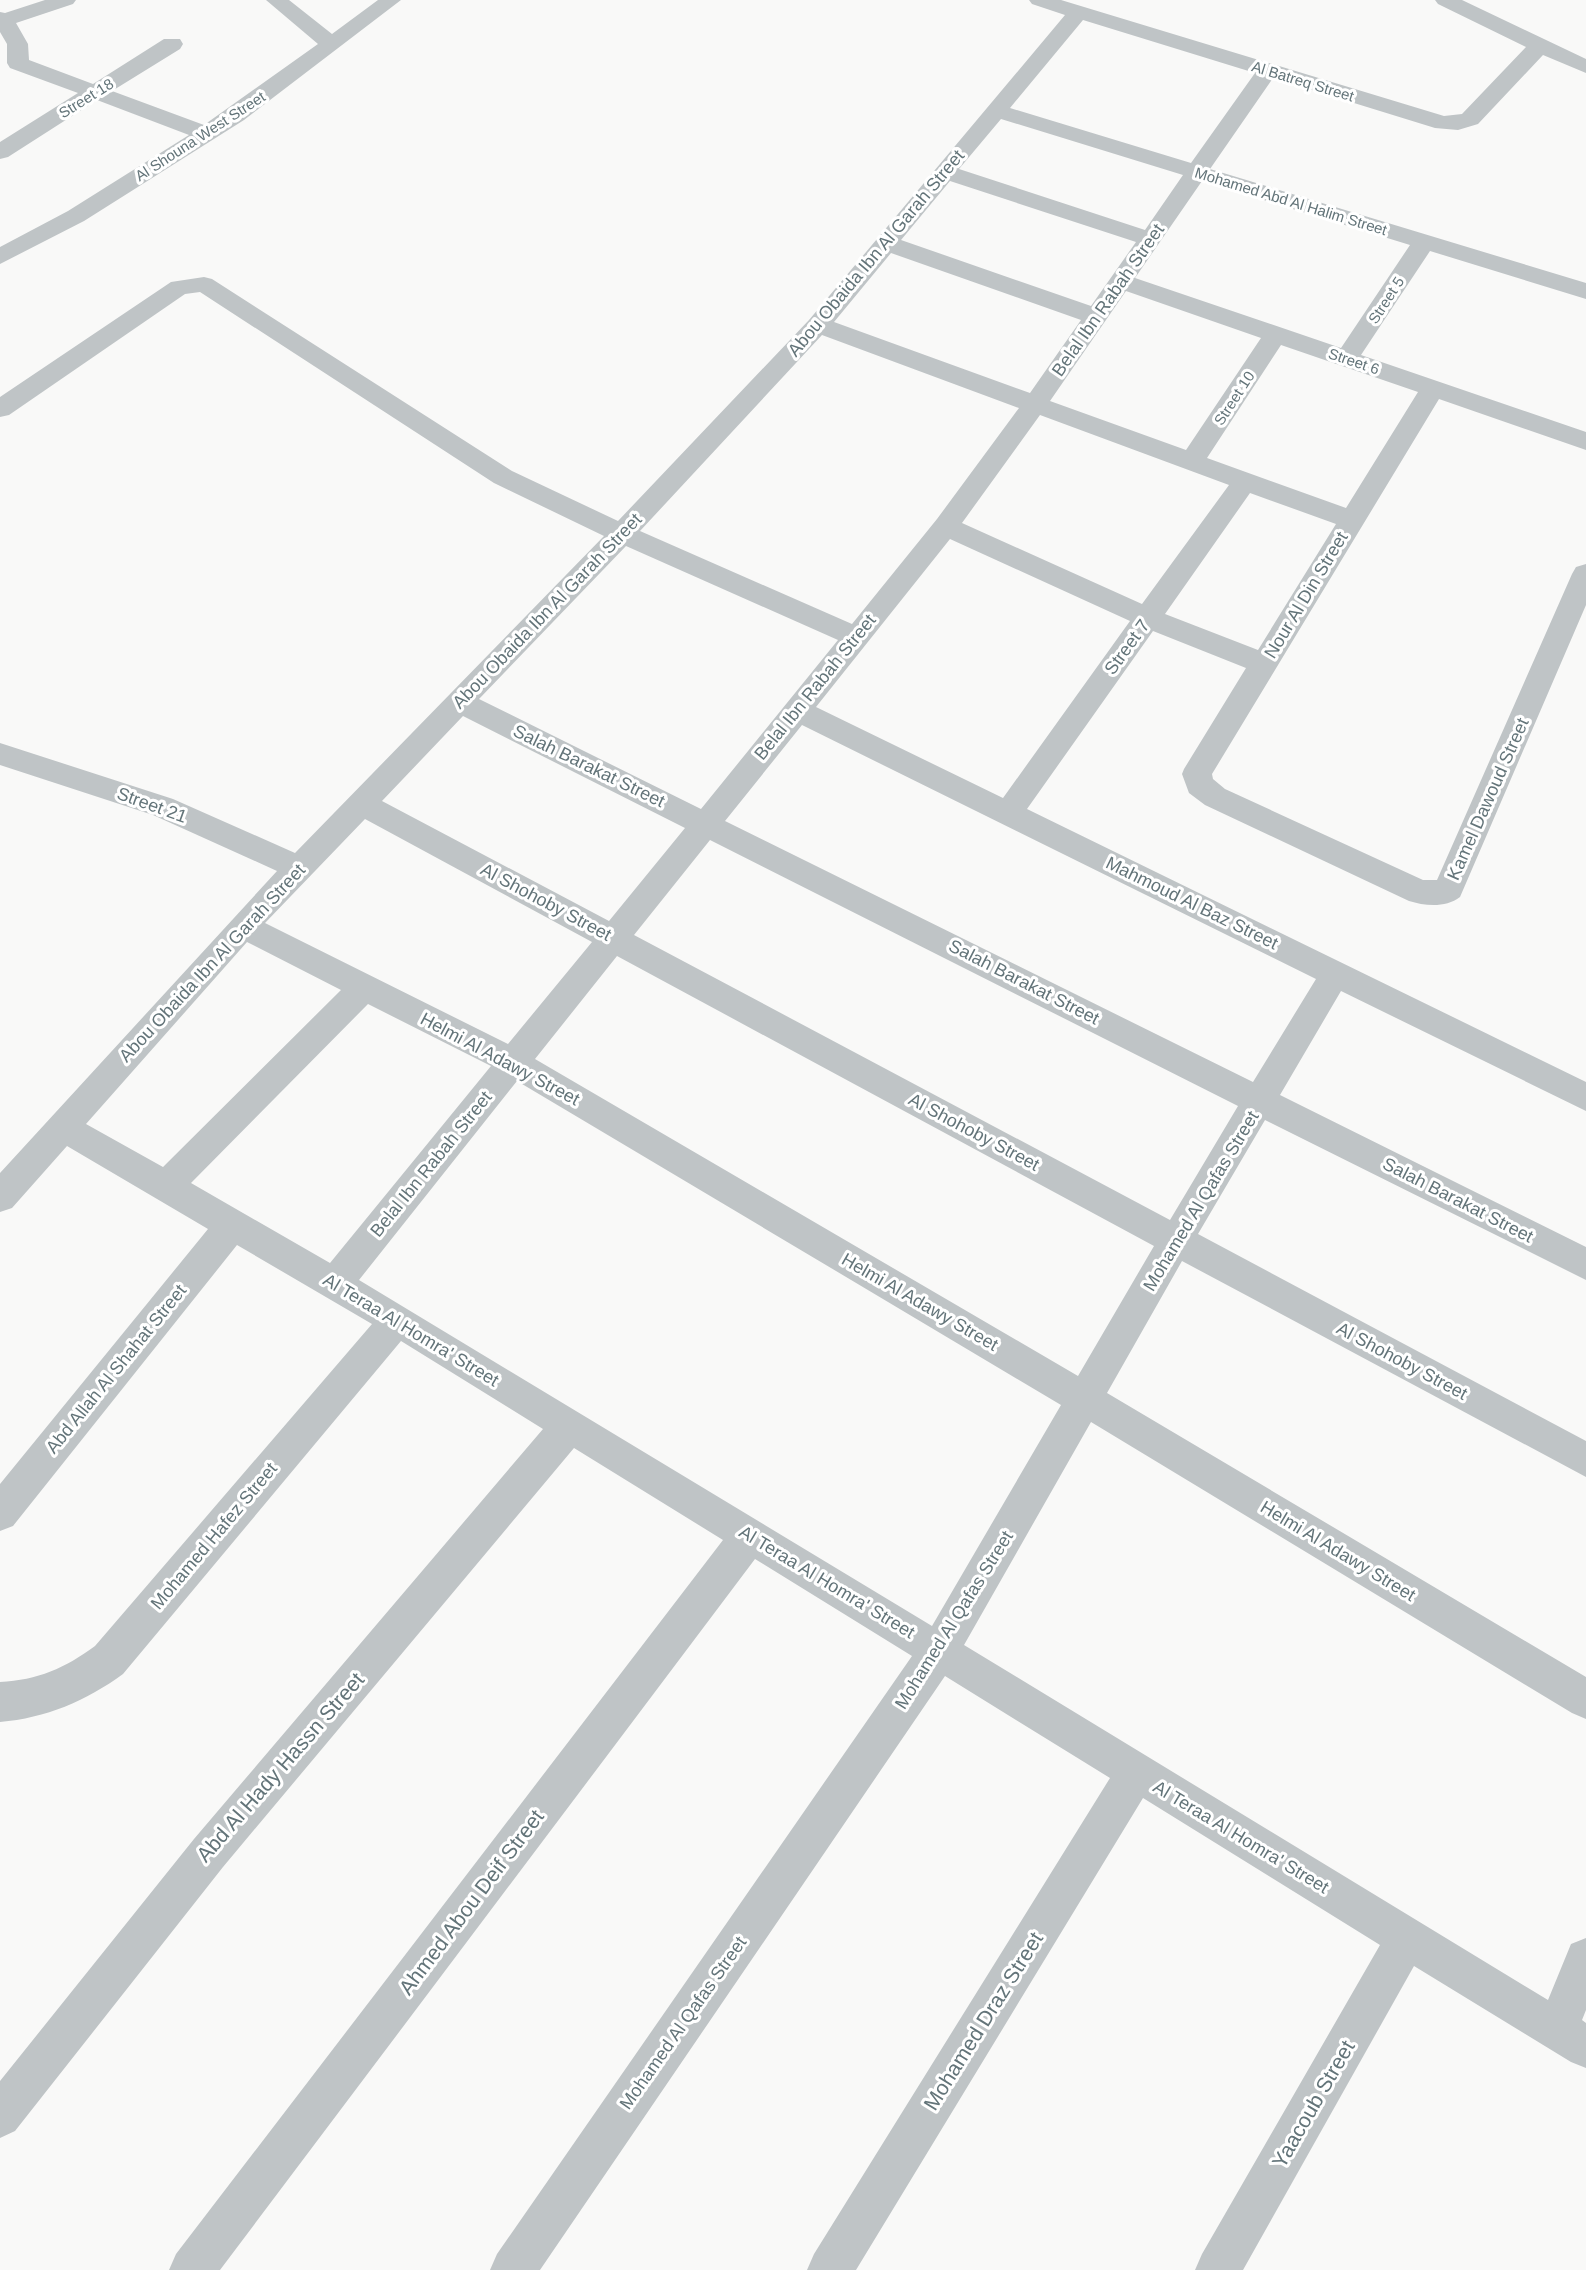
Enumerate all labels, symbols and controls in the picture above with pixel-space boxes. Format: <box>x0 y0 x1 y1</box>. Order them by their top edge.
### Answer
street label: Al Batreq Street <box>1250 57 1357 105</box>
street label: Street 18 <box>56 75 116 121</box>
street label: Al Shouna West Street <box>132 87 269 184</box>
street label: Abou Obaida Ibn Al Garah Street <box>784 146 968 360</box>
street label: Mohamed Abd Al Halim Street <box>1193 164 1390 239</box>
street label: Belal Ibn Rabah Street <box>1048 220 1168 380</box>
street label: Street 5 <box>1365 273 1407 327</box>
street label: Street 6 <box>1326 344 1382 378</box>
street label: Street 10 <box>1210 368 1258 428</box>
street label: Abou Obaida Ibn Al Garah Street <box>448 509 646 713</box>
street label: Nour Al Din Street <box>1260 528 1352 662</box>
street label: Belal Ibn Rabah Street <box>750 610 880 764</box>
street label: Street 7 <box>1100 616 1154 678</box>
street label: Kamel Dawoud Street <box>1443 715 1533 883</box>
street label: Salah Barakat Street <box>510 721 668 811</box>
street label: Street 21 <box>114 783 190 827</box>
street label: Mahmoud Al Baz Street <box>1103 853 1281 953</box>
street label: Al Shohoby Street <box>477 859 615 945</box>
street label: Abou Obaida Ibn Al Garah Street <box>115 860 309 1066</box>
street label: Salah Barakat Street <box>945 935 1103 1029</box>
street label: Helmi Al Adawy Street <box>417 1009 583 1109</box>
street label: Belal Ibn Rabah Street <box>366 1087 496 1241</box>
street label: Al Shohoby Street <box>905 1089 1043 1175</box>
street label: Mohamed Al Qafas Street <box>1139 1108 1263 1294</box>
street label: Salah Barakat Street <box>1379 1153 1537 1247</box>
street label: Helmi Al Adawy Street <box>838 1249 1002 1355</box>
street label: Al Teraa Al Homra' Street <box>320 1270 502 1390</box>
street label: Abd Allah Al Shahat Street <box>42 1281 190 1457</box>
street label: Al Shohoby Street <box>1333 1318 1471 1404</box>
street label: Mohamed Hafez Street <box>147 1459 281 1613</box>
street label: Helmi Al Adawy Street <box>1257 1497 1419 1605</box>
street label: Al Teraa Al Homra' Street <box>736 1522 918 1642</box>
street label: Mohamed Al Qafas Street <box>891 1527 1017 1713</box>
street label: Abd Al Hady Hassn Street <box>192 1668 368 1866</box>
street label: Al Teraa Al Homra' Street <box>1150 1777 1332 1897</box>
street label: Ahmed Abou Deif Street <box>394 1805 548 1999</box>
street label: Mohamed Draz Street <box>919 1928 1047 2114</box>
street label: Mohamed Al Qafas Street <box>616 1933 750 2113</box>
street label: Yaacoub Street <box>1267 2036 1359 2172</box>

